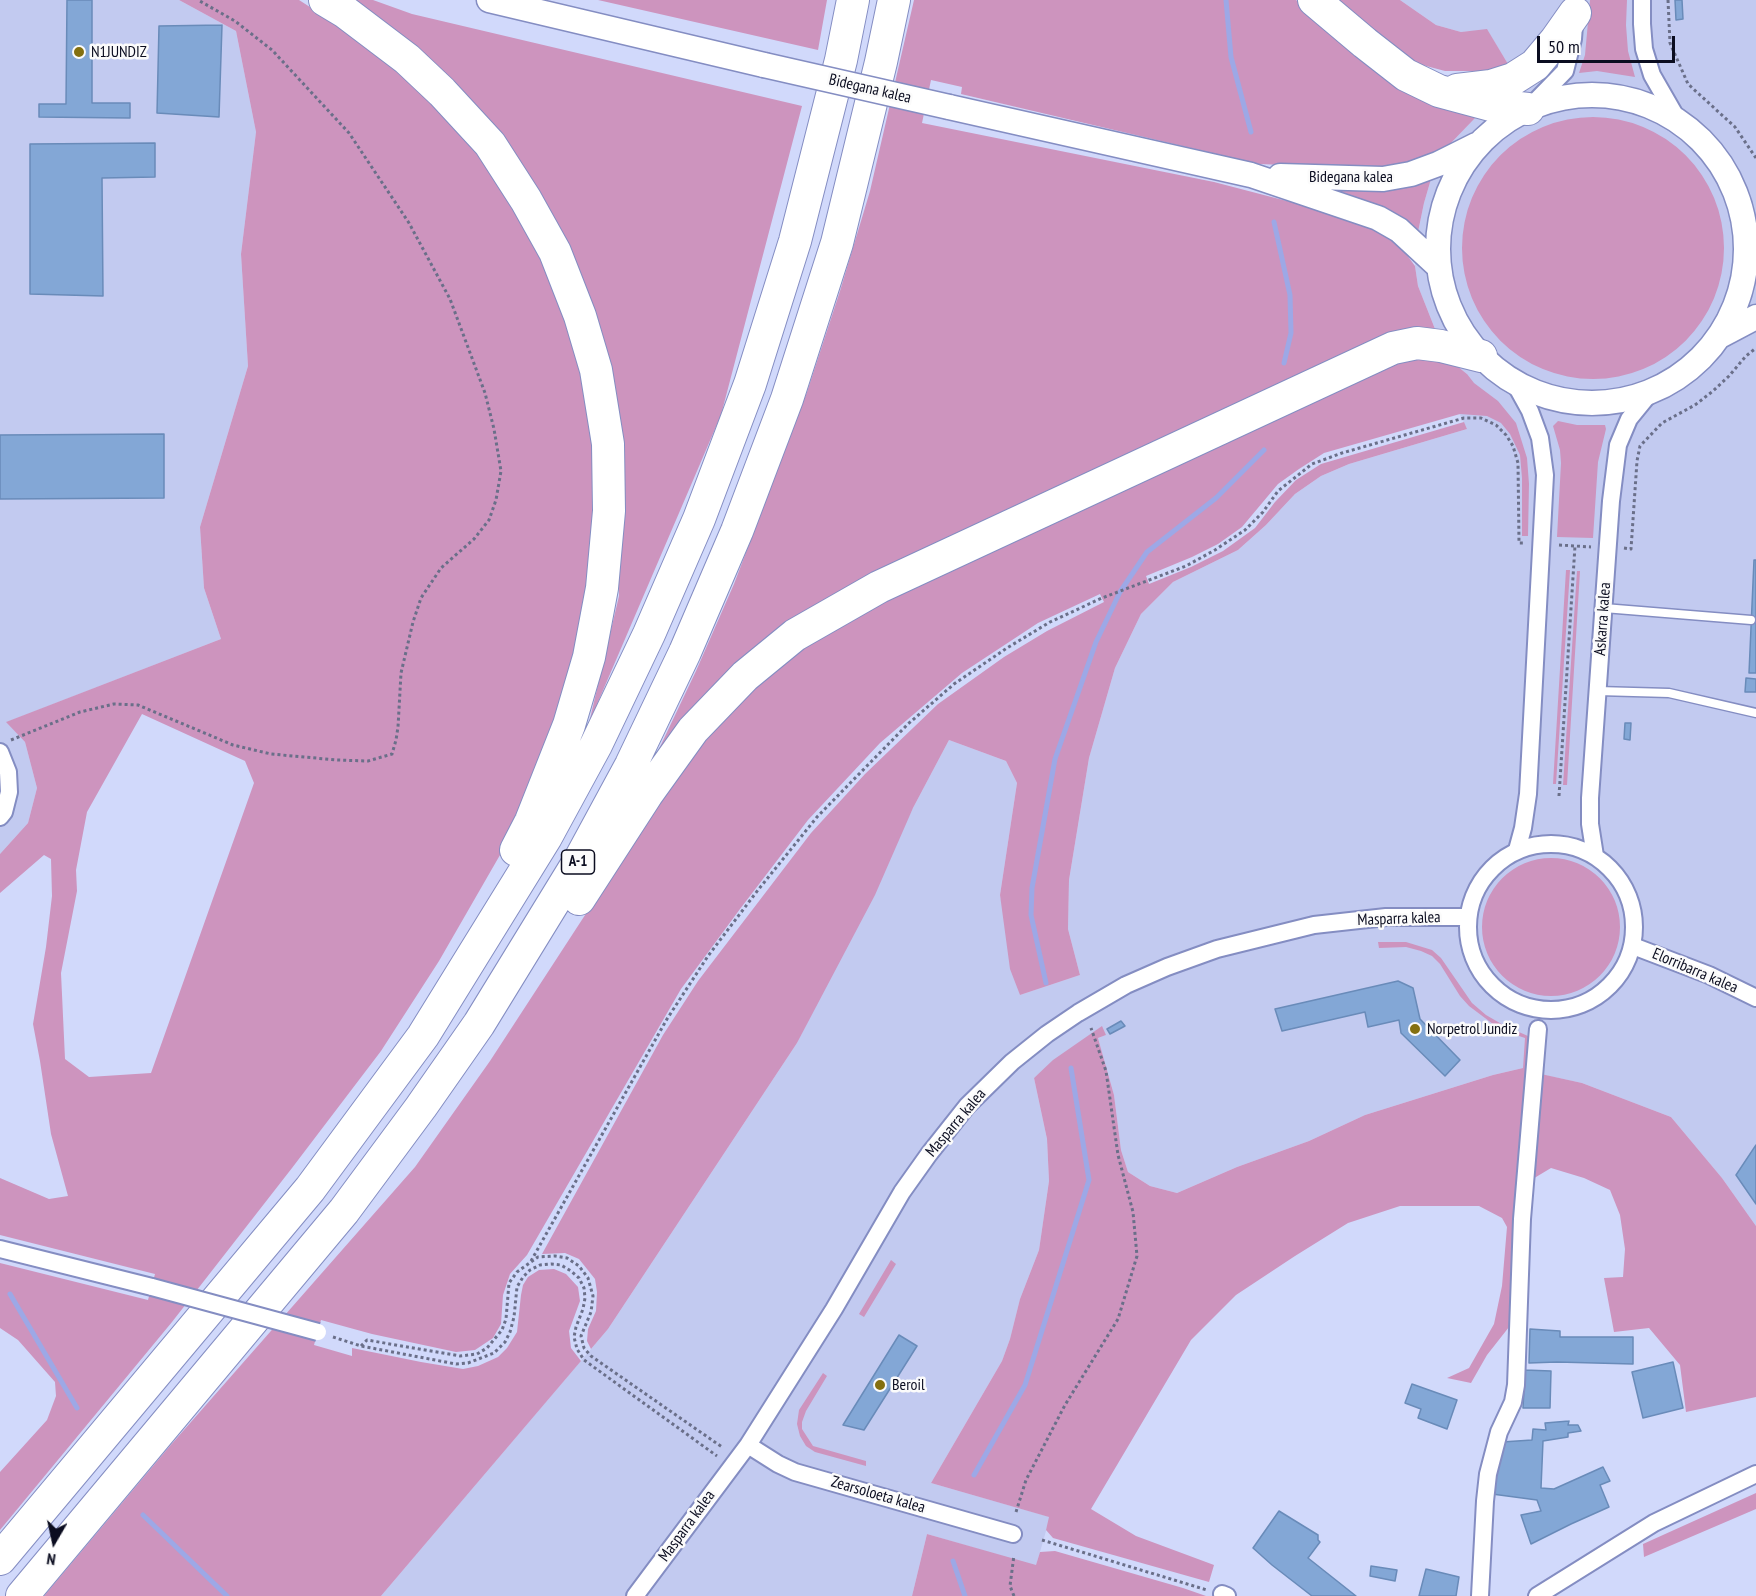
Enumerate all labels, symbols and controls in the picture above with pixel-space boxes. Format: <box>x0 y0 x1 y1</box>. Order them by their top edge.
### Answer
scale bar <box>1540 24 1678 62</box>
text: 50 m <box>1548 35 1580 58</box>
place label: N1JUNDIZ <box>91 42 147 62</box>
marker: N1JUNDIZ <box>72 45 86 59</box>
street label: Bidegana kalea <box>827 70 913 108</box>
street label: Bidegana kalea <box>1309 167 1393 187</box>
street label: Askarra kalea <box>1591 582 1615 656</box>
road number: A-1 <box>562 850 594 874</box>
street label: Masparra kalea <box>1357 908 1441 930</box>
street label: Elorribarra kalea <box>1649 944 1741 998</box>
place label: Norpetrol Jundiz <box>1427 1019 1517 1039</box>
marker: Norpetrol Jundiz <box>1408 1022 1422 1036</box>
street label: Masparra kalea <box>922 1085 990 1161</box>
place label: Beroil <box>892 1375 925 1395</box>
marker: Beroil <box>873 1378 887 1392</box>
street label: Zearsoloeta kalea <box>829 1472 927 1518</box>
street label: Masparra kalea <box>655 1487 719 1565</box>
north arrow <box>24 1512 84 1572</box>
text: N <box>45 1549 57 1570</box>

